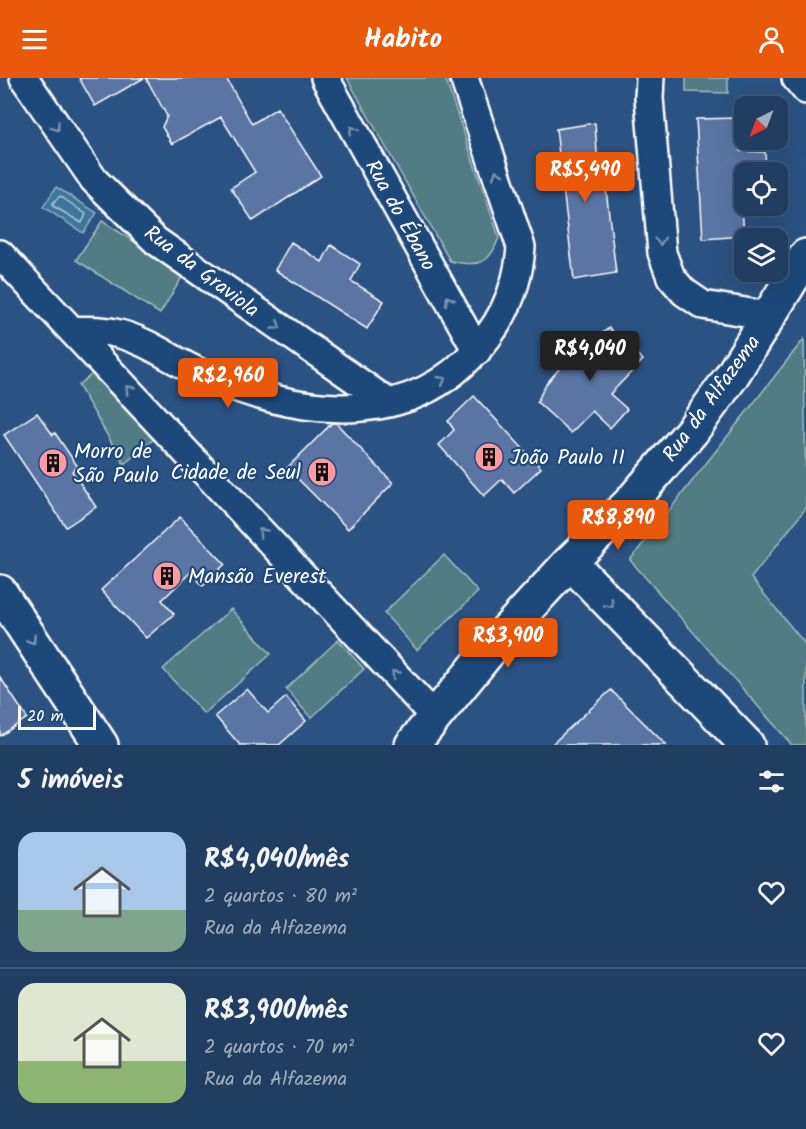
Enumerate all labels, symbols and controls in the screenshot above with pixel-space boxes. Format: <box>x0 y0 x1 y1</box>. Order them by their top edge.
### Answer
text: Habito <box>364 18 442 61</box>
icon: menu <box>18 23 51 56</box>
icon: person <box>755 23 788 56</box>
north arrow <box>734 96 788 150</box>
map controls <box>734 96 788 282</box>
one-way arrow <box>49 120 60 131</box>
one-way arrow <box>349 126 361 136</box>
pin: R$5,490 <box>530 152 640 203</box>
street label: Rua do Ébano <box>355 154 444 277</box>
text: R$5,490 <box>550 155 620 187</box>
button: locate <box>734 162 788 216</box>
one-way arrow <box>491 169 504 180</box>
street label: Rua da Graviola <box>136 218 266 327</box>
button: layers <box>734 228 788 282</box>
one-way arrow <box>654 236 667 245</box>
one-way arrow <box>444 296 456 306</box>
one-way arrow <box>270 319 281 330</box>
street label: Rua da Alfazema <box>655 328 770 469</box>
pin: R$4,040 <box>535 331 645 382</box>
text: R$4,040 <box>554 334 626 366</box>
pin: R$2,960 <box>173 358 283 409</box>
text: R$2,960 <box>192 361 264 393</box>
one-way arrow <box>436 376 447 387</box>
one-way arrow <box>125 385 136 396</box>
place label: Morro de São Paulo <box>74 436 159 493</box>
building icon: João Paulo II <box>473 441 505 473</box>
place label: João Paulo II <box>510 442 625 475</box>
building icon: Morro de São Paulo <box>37 447 69 479</box>
building icon: Cidade de Seul <box>306 456 338 488</box>
place label: Cidade de Seul <box>171 457 301 490</box>
pin: R$8,890 <box>563 500 673 551</box>
text: R$8,890 <box>581 503 655 535</box>
one-way arrow <box>258 528 269 538</box>
building icon: Mansão Everest <box>151 560 183 592</box>
place label: Mansão Everest <box>188 561 327 594</box>
one-way arrow <box>603 597 614 608</box>
pin: R$3,900 <box>453 618 563 669</box>
text: R$3,900 <box>473 621 543 653</box>
one-way arrow <box>25 634 36 645</box>
one-way arrow <box>391 670 402 681</box>
scale bar <box>18 703 96 730</box>
text: 20 m <box>27 704 63 729</box>
text: 5 imóveis <box>18 760 124 802</box>
icon: filters <box>755 765 788 798</box>
text: R$4,040/mês <box>204 839 349 881</box>
icon: home <box>66 856 138 928</box>
icon: heart <box>755 876 788 909</box>
text: 2 quartos · 80 m² <box>204 881 357 913</box>
text: Rua da Alfazema <box>204 913 347 945</box>
text: R$3,900/mês <box>204 990 348 1032</box>
icon: home <box>66 1007 138 1079</box>
icon: heart <box>755 1027 788 1060</box>
text: 2 quartos · 70 m² <box>204 1032 354 1064</box>
text: Rua da Alfazema <box>204 1064 347 1096</box>

